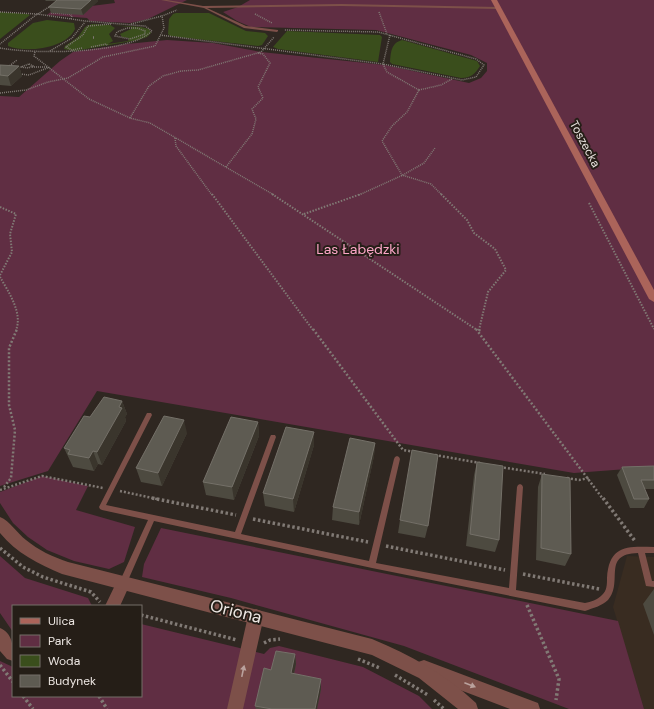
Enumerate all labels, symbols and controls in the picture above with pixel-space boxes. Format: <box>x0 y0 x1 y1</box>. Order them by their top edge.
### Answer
street label: Toszecka <box>566 118 604 170</box>
park label: Las Łabędzki <box>316 240 400 258</box>
street label: Oriona <box>208 594 264 628</box>
legend <box>12 605 142 697</box>
text: Ulica <box>48 613 75 629</box>
text: Park <box>48 633 72 649</box>
text: Woda <box>48 653 80 669</box>
one-way arrow <box>240 665 246 677</box>
text: Budynek <box>48 673 96 689</box>
one-way arrow <box>464 682 476 688</box>

